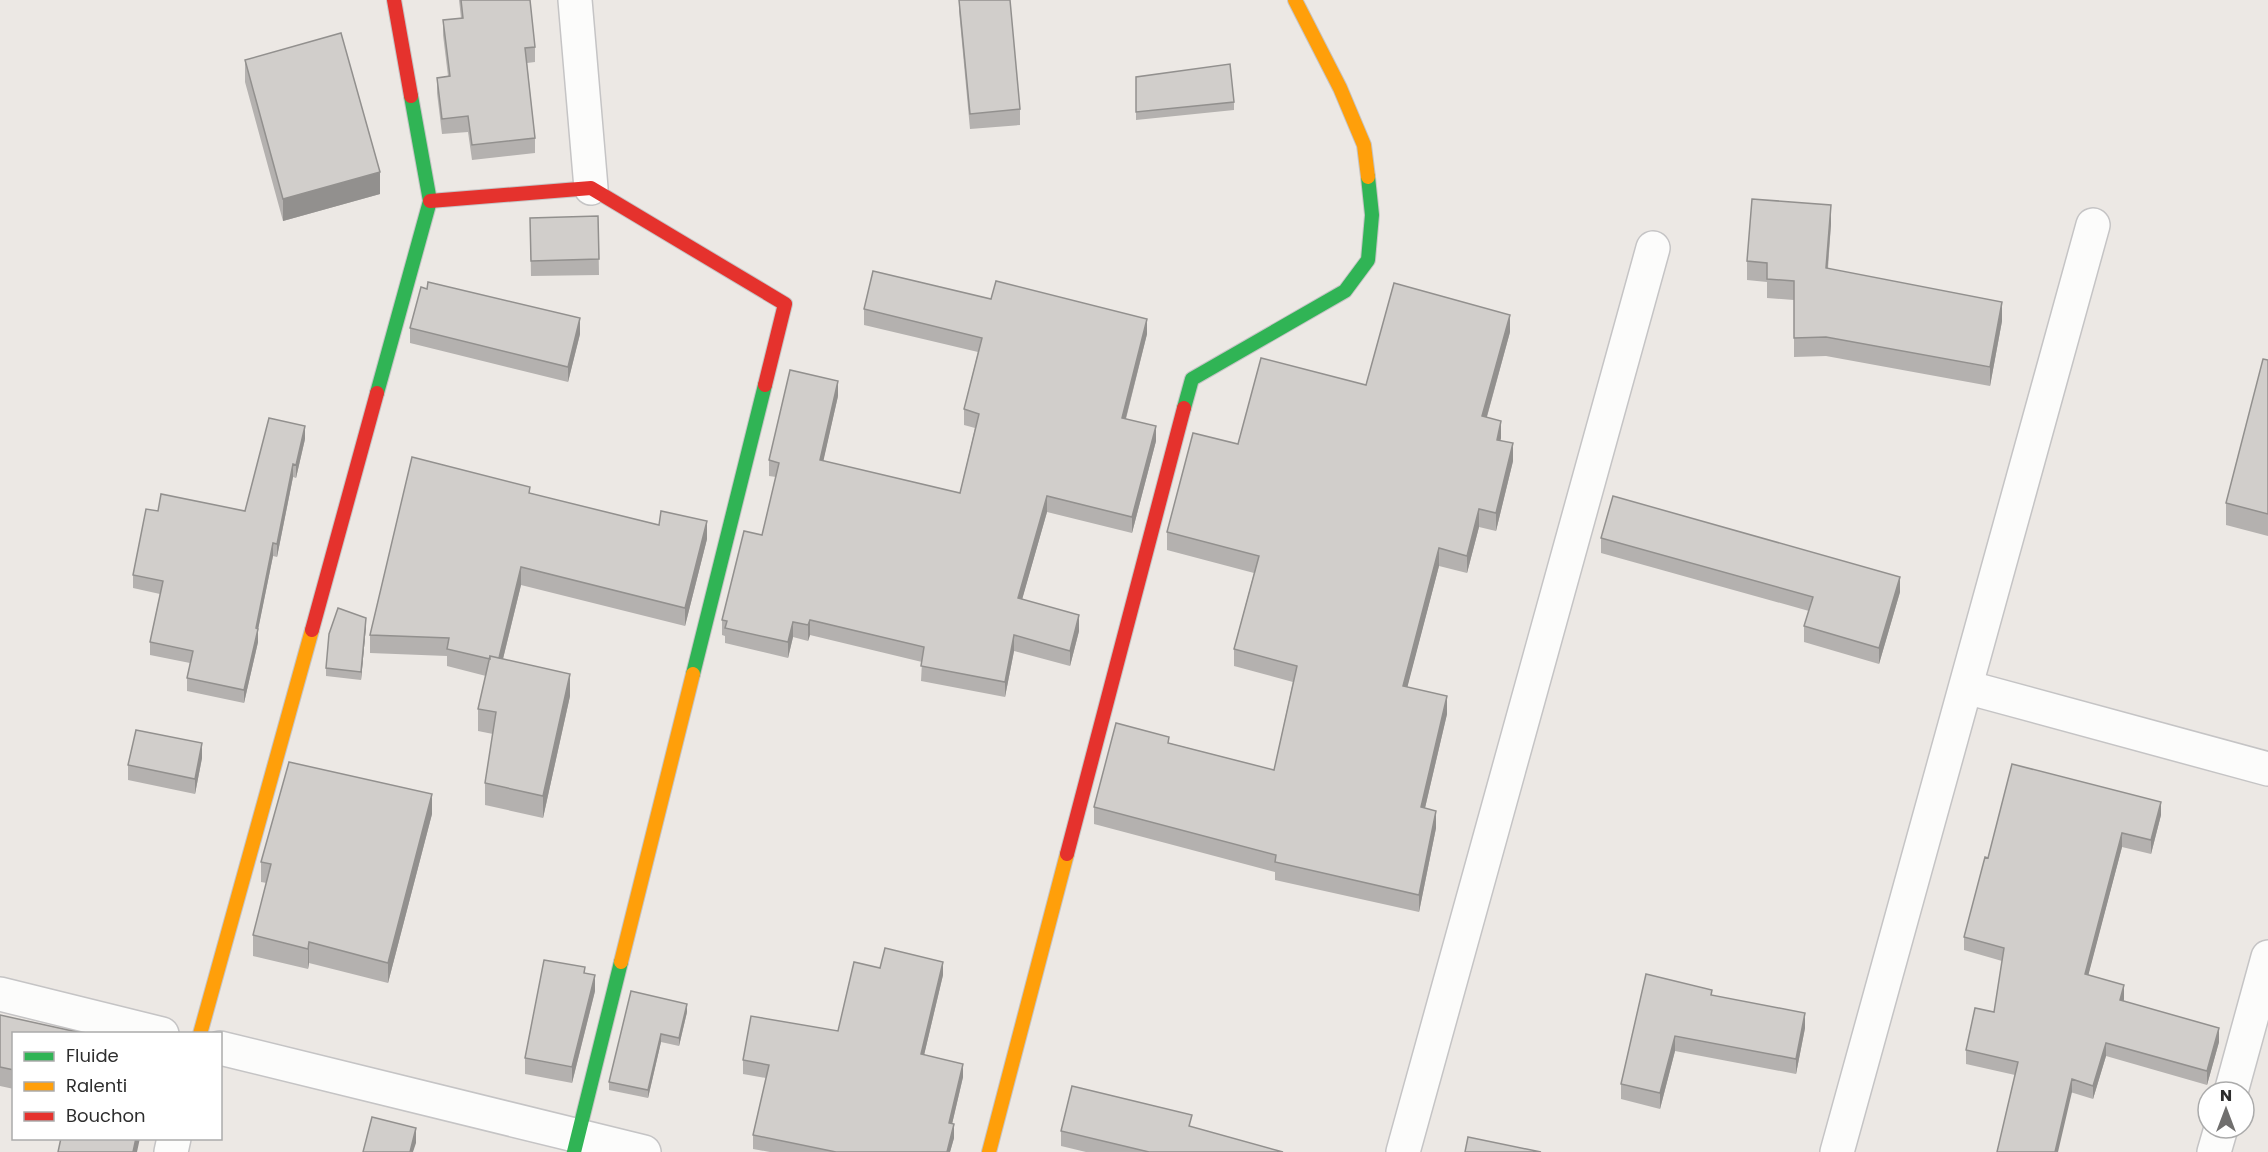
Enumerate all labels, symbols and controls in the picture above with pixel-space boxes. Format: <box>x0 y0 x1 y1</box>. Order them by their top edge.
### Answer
legend <box>12 1032 222 1140</box>
text: Fluide <box>66 1043 119 1068</box>
text: Ralenti <box>66 1073 127 1098</box>
north arrow <box>2196 1080 2256 1140</box>
text: N <box>2220 1084 2232 1107</box>
text: Bouchon <box>66 1103 146 1128</box>

